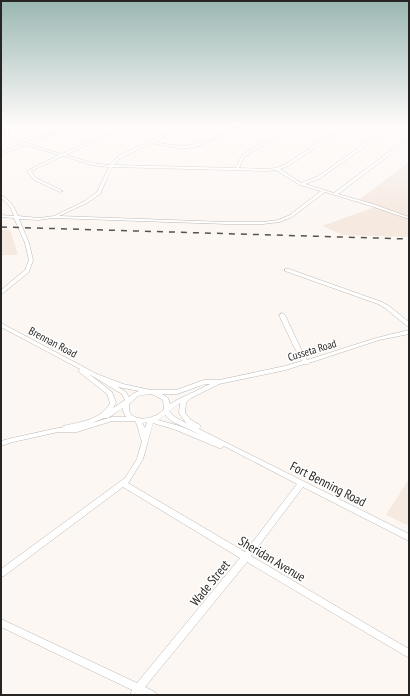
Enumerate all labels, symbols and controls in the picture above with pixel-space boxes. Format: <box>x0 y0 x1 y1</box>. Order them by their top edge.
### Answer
street label: Brennan Road <box>26 323 80 361</box>
street label: Cusseta Road <box>286 336 338 364</box>
street label: Fort Benning Road <box>287 458 369 510</box>
street label: Sheridan Avenue <box>236 532 308 586</box>
street label: Wade Street <box>186 556 234 609</box>

